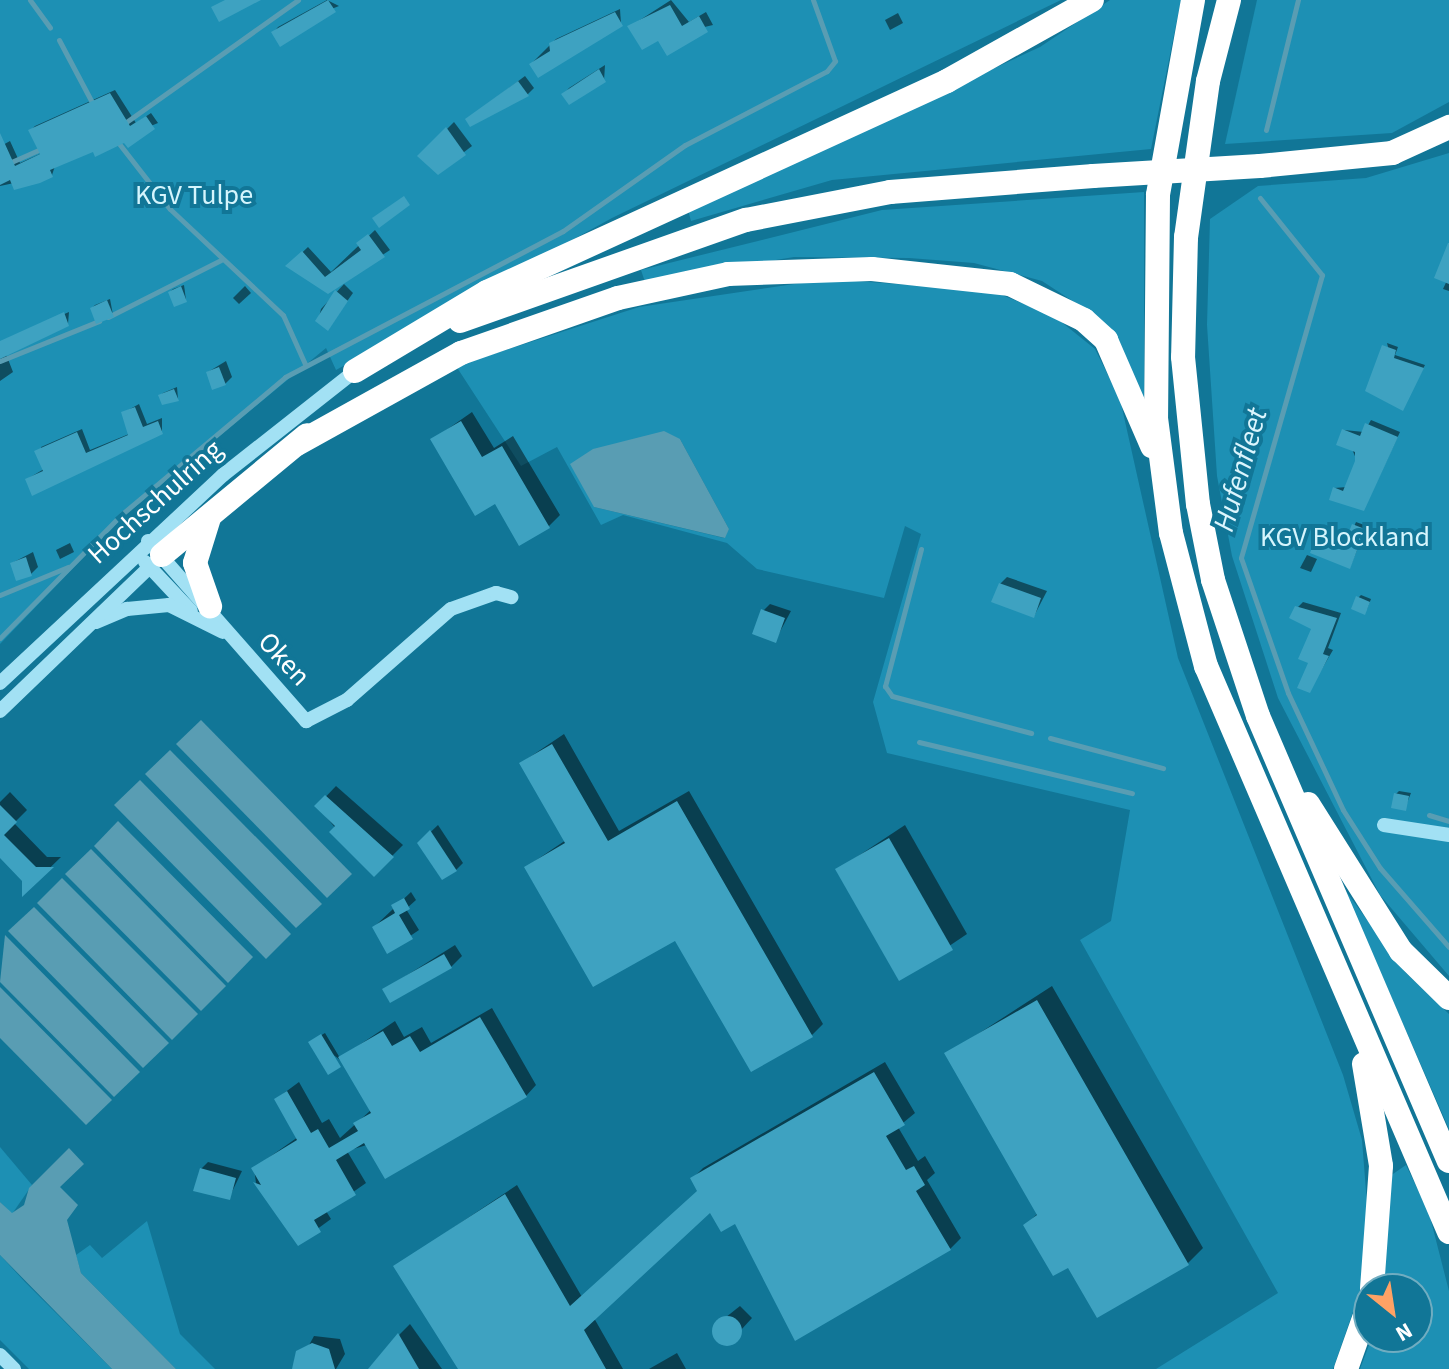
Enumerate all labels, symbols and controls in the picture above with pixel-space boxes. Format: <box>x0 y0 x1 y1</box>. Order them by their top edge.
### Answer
park label: KGV Tulpe <box>135 178 253 212</box>
water label: Hufenfleet <box>1206 404 1276 536</box>
street label: Hochschulring <box>81 433 229 571</box>
park label: KGV Blockland <box>1260 520 1430 554</box>
street label: Oken <box>251 625 317 693</box>
north arrow <box>1353 1273 1433 1353</box>
text: N <box>1390 1315 1418 1350</box>

